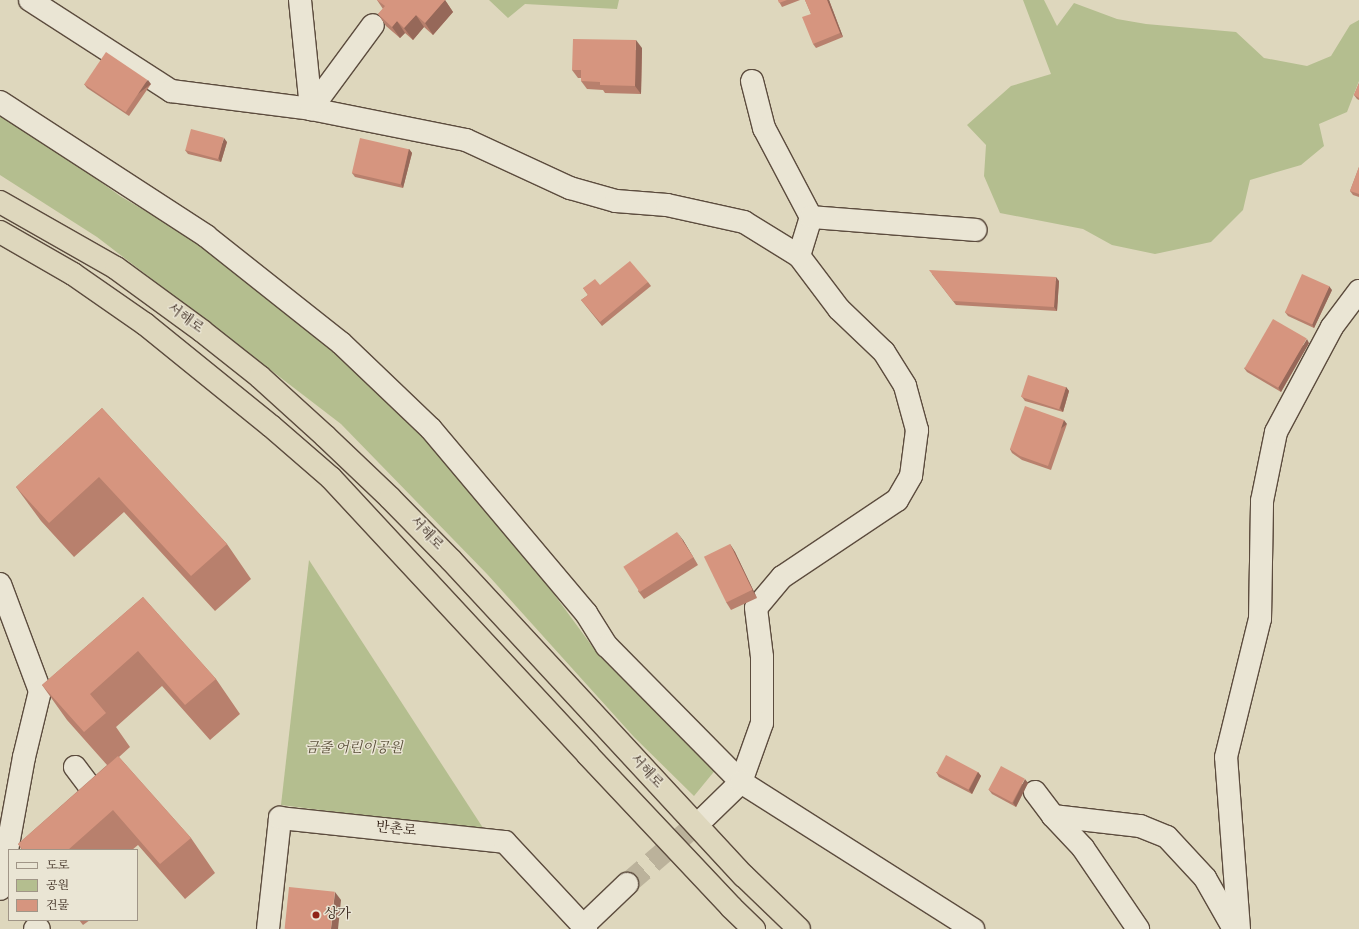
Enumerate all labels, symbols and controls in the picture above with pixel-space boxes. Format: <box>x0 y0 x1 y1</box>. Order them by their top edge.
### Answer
street label: 서해로 <box>164 300 206 338</box>
street label: 서해로 <box>406 514 446 554</box>
park label: 금줄 어린이공원 <box>305 741 403 757</box>
street label: 서해로 <box>626 751 666 793</box>
street label: 반촌로 <box>375 820 417 840</box>
legend <box>8 849 138 921</box>
text: 도로 <box>46 857 69 875</box>
text: 공원 <box>46 877 69 895</box>
text: 건물 <box>46 897 69 915</box>
place label: 상가 <box>324 907 351 923</box>
marker: 상가 <box>311 910 321 920</box>

